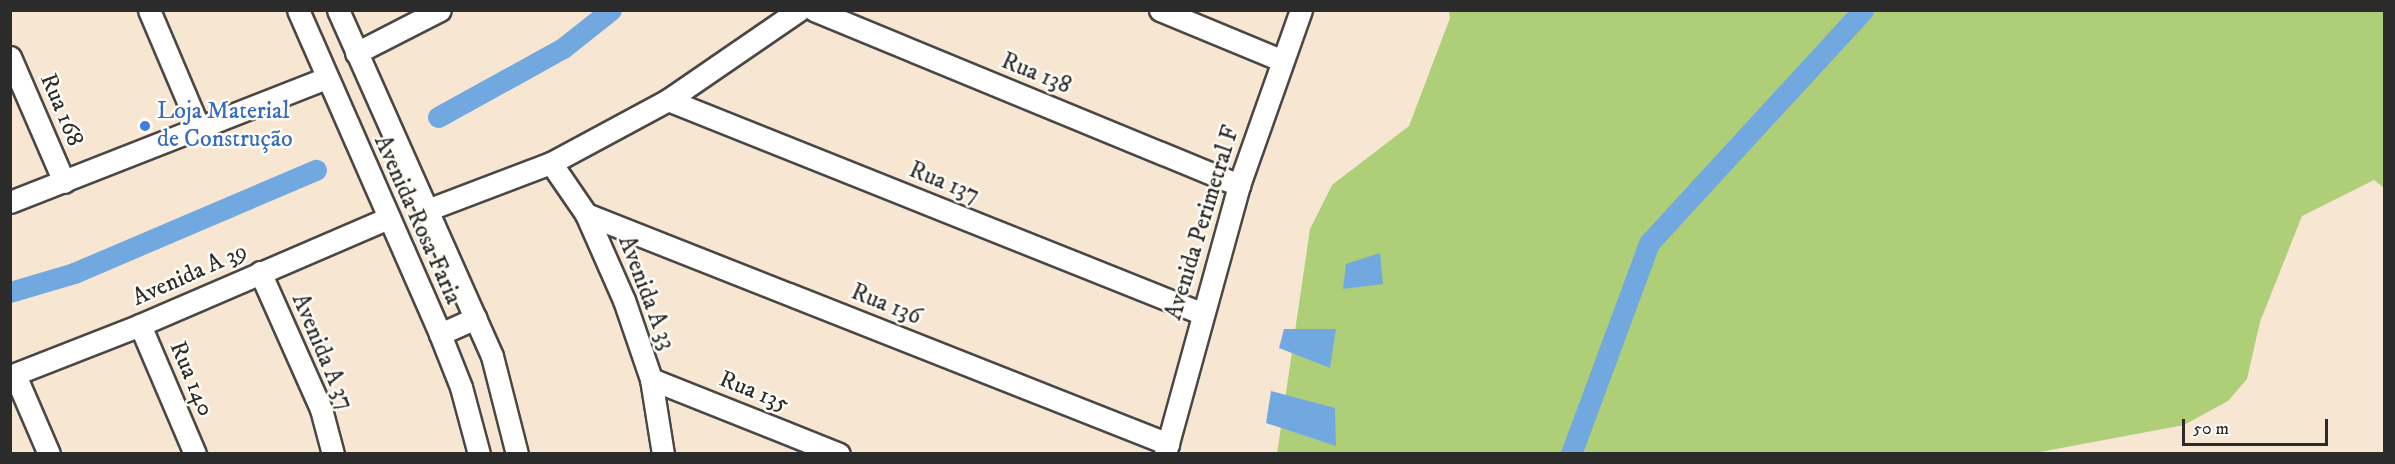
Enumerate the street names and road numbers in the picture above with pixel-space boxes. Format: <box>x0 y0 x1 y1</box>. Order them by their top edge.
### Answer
street label: Rua 138 <box>997 47 1075 101</box>
street label: Rua 168 <box>33 69 89 151</box>
street label: Avenida Perimetral F <box>1160 122 1246 324</box>
street label: Avenida Rosa Faria <box>367 131 467 309</box>
street label: Rua 137 <box>905 156 983 210</box>
street label: Avenida A 33 <box>611 232 681 354</box>
street label: Avenida A 39 <box>128 237 252 313</box>
street label: Rua 136 <box>847 278 925 332</box>
street label: Avenida A 37 <box>285 290 359 414</box>
street label: Rua 140 <box>162 337 220 421</box>
street label: Rua 135 <box>715 365 793 419</box>

